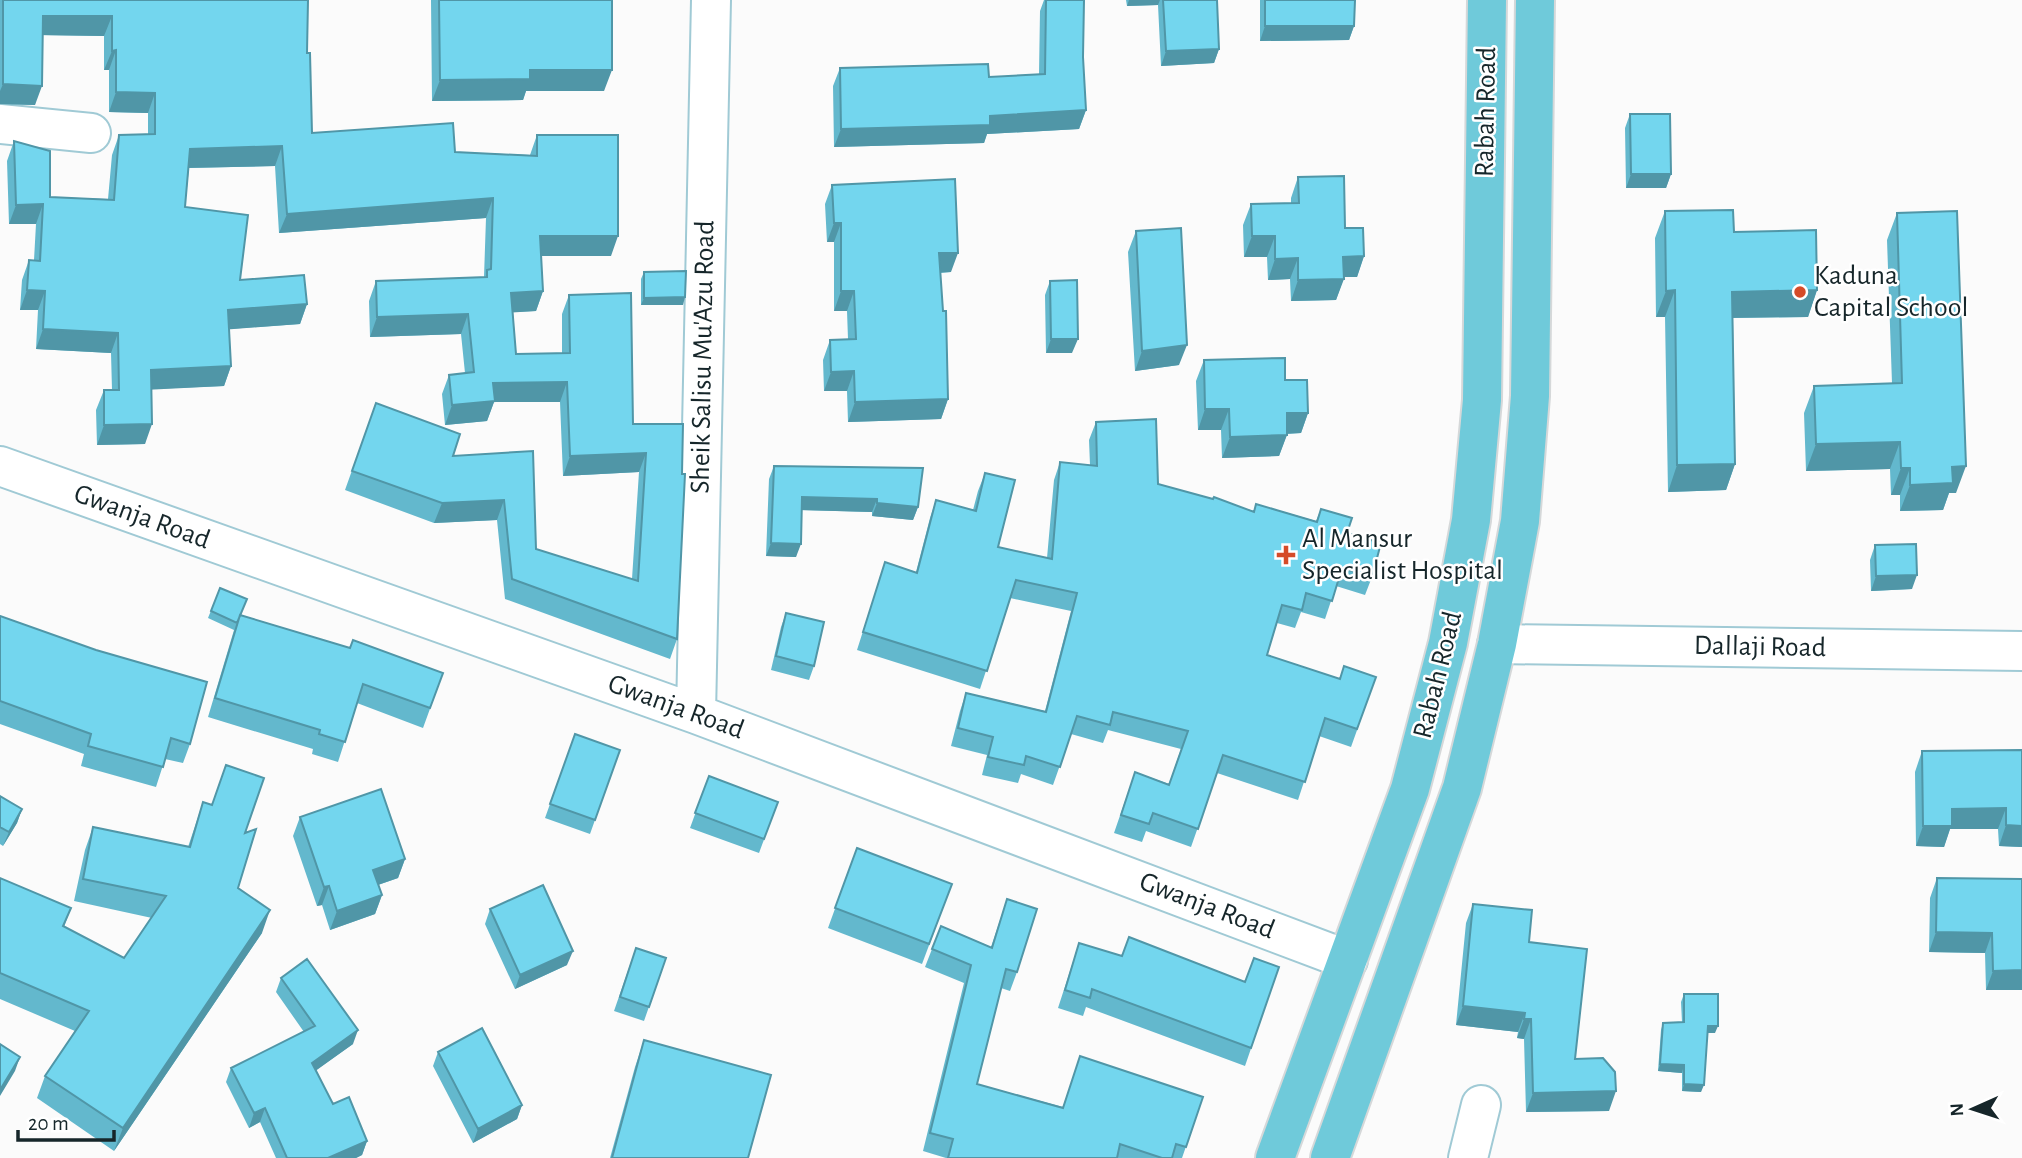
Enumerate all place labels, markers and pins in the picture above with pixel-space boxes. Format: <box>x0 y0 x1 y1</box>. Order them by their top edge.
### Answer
place label: Kaduna Capital School <box>1814 262 1968 322</box>
marker: Kaduna Capital School <box>1792 284 1808 300</box>
place label: Al Mansur Specialist Hospital <box>1302 525 1503 585</box>
marker: Al Mansur Specialist Hospital <box>1276 545 1296 565</box>

